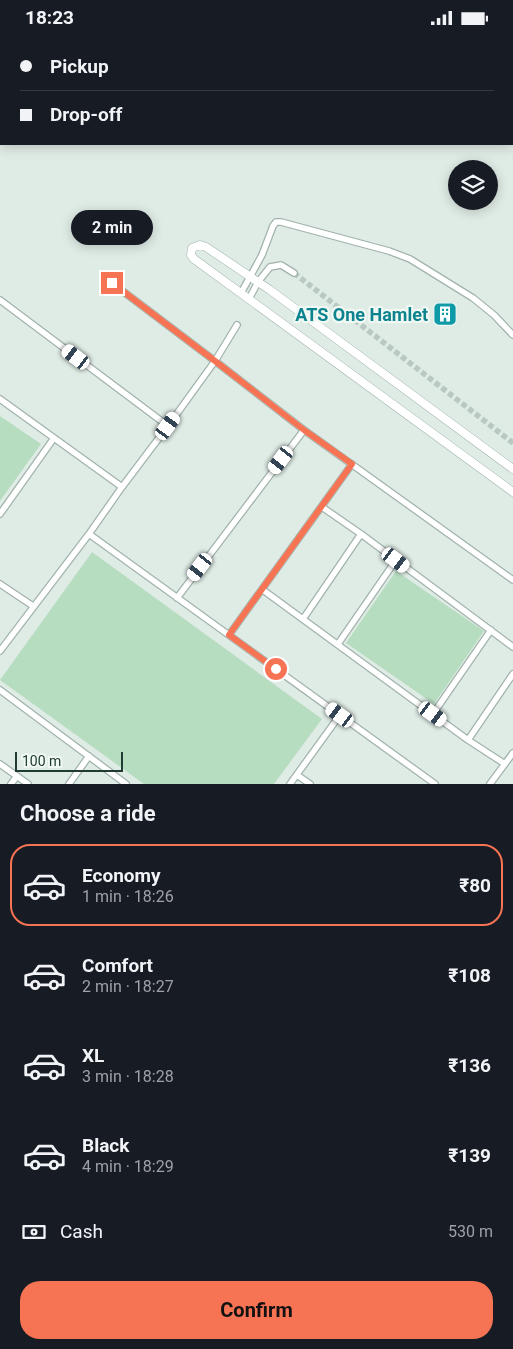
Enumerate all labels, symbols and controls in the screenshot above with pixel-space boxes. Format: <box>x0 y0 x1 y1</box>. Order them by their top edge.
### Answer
text: 18:23 <box>25 6 74 29</box>
text: Pickup <box>50 55 109 78</box>
text: Drop-off <box>50 103 122 126</box>
map controls <box>448 160 498 210</box>
button: layers <box>448 160 498 210</box>
callout: 2 min <box>71 211 153 245</box>
text: 2 min <box>92 218 132 237</box>
route end <box>101 272 123 294</box>
building icon: ATS One Hamlet <box>432 301 458 327</box>
place label: ATS One Hamlet <box>295 304 428 325</box>
car <box>59 342 92 372</box>
car <box>153 409 182 443</box>
car <box>265 444 296 476</box>
car <box>379 545 412 575</box>
car <box>184 551 215 583</box>
route start <box>265 658 287 680</box>
car <box>416 699 449 729</box>
car <box>323 700 356 730</box>
scale bar <box>15 749 122 772</box>
text: 100 m <box>22 753 61 769</box>
text: Choose a ride <box>20 801 156 826</box>
icon: car <box>22 863 67 908</box>
text: Economy <box>82 864 161 887</box>
text: ₹80 <box>459 874 491 897</box>
text: 1 min · 18:26 <box>82 887 174 906</box>
icon: car <box>22 953 67 998</box>
text: Comfort <box>82 954 153 977</box>
text: ₹108 <box>448 964 491 987</box>
text: 2 min · 18:27 <box>82 977 174 996</box>
icon: car <box>22 1043 67 1088</box>
text: XL <box>82 1044 104 1067</box>
text: ₹136 <box>448 1054 491 1077</box>
text: 3 min · 18:28 <box>82 1067 174 1086</box>
icon: car <box>22 1133 67 1178</box>
text: Black <box>82 1134 129 1157</box>
text: ₹139 <box>448 1144 491 1167</box>
text: 4 min · 18:29 <box>82 1157 174 1176</box>
icon: cash <box>20 1218 48 1246</box>
text: Cash <box>60 1220 103 1243</box>
text: 530 m <box>448 1222 493 1241</box>
button: Confirm <box>20 1281 493 1339</box>

